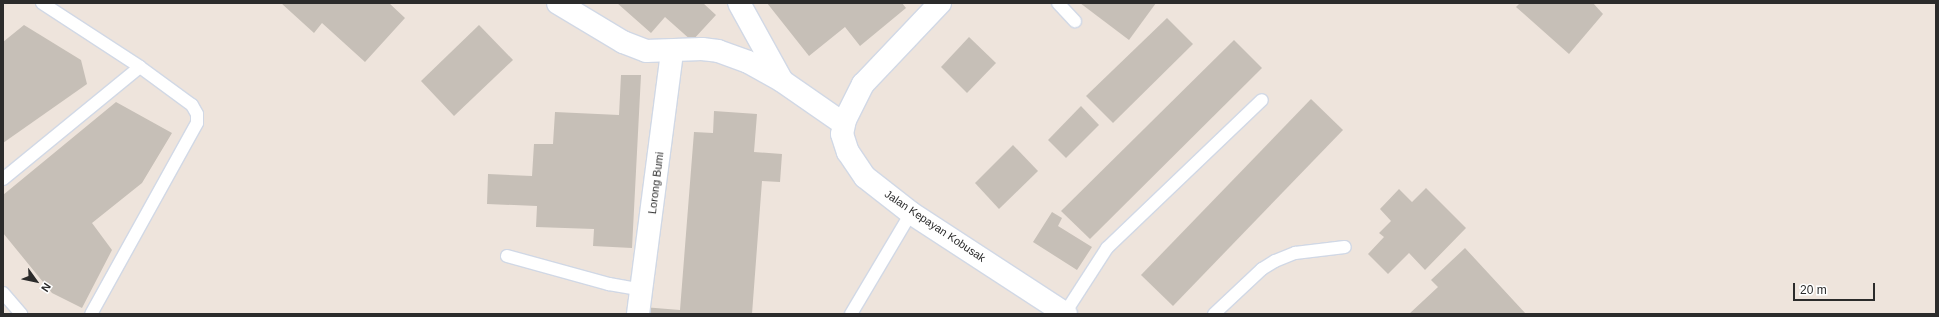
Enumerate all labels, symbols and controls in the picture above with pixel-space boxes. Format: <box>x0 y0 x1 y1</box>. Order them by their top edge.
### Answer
street label: Lorong Bumi <box>646 151 666 215</box>
street label: Jalan Kepayan Kobusak <box>882 187 988 265</box>
north arrow <box>16 261 56 301</box>
scale bar <box>1795 275 1877 301</box>
text: N <box>39 281 53 294</box>
text: 20 m <box>1800 283 1827 297</box>

